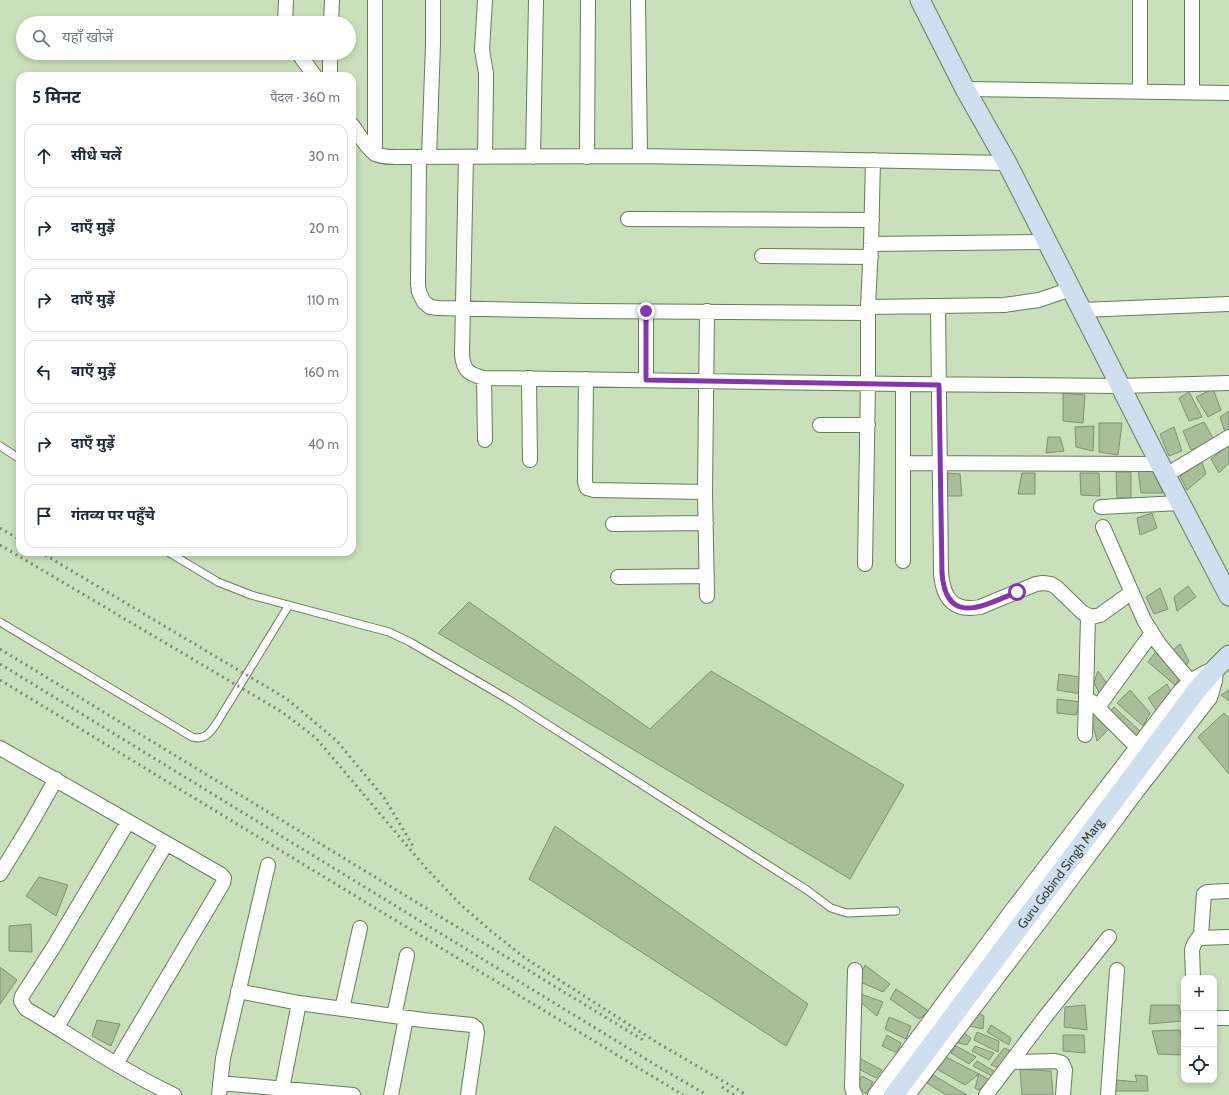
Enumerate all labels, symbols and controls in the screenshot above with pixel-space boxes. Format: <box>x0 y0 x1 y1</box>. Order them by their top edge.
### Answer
search box <box>16 16 356 60</box>
icon: search <box>30 27 52 49</box>
text: यहाँ खोजें <box>62 28 113 46</box>
text: 5 मिनट <box>32 87 81 107</box>
text: पैदल · 360 m <box>270 89 340 105</box>
icon: ahead <box>33 145 55 167</box>
text: सीधे चलें <box>71 146 122 164</box>
text: 30 m <box>309 148 339 164</box>
icon: right <box>33 217 55 239</box>
text: दाएँ मुड़ें <box>71 218 115 236</box>
text: 20 m <box>309 220 339 236</box>
icon: right <box>33 289 55 311</box>
text: दाएँ मुड़ें <box>71 290 115 308</box>
text: 110 m <box>307 292 339 308</box>
route end <box>637 302 655 320</box>
icon: left <box>33 361 55 383</box>
text: बाएँ मुड़ें <box>71 362 116 380</box>
text: 160 m <box>304 364 339 380</box>
icon: right <box>33 433 55 455</box>
text: दाएँ मुड़ें <box>71 434 115 452</box>
text: 40 m <box>308 436 339 452</box>
icon: arrive <box>33 505 55 527</box>
text: गंतव्य पर पहुँचे <box>71 506 155 524</box>
route start <box>1008 583 1026 601</box>
street label: Guru Gobind Singh Marg <box>1013 814 1107 932</box>
map controls <box>1181 975 1217 1083</box>
button: + <box>1181 975 1217 1011</box>
button: − <box>1181 1011 1217 1047</box>
button: locate <box>1181 1047 1217 1083</box>

